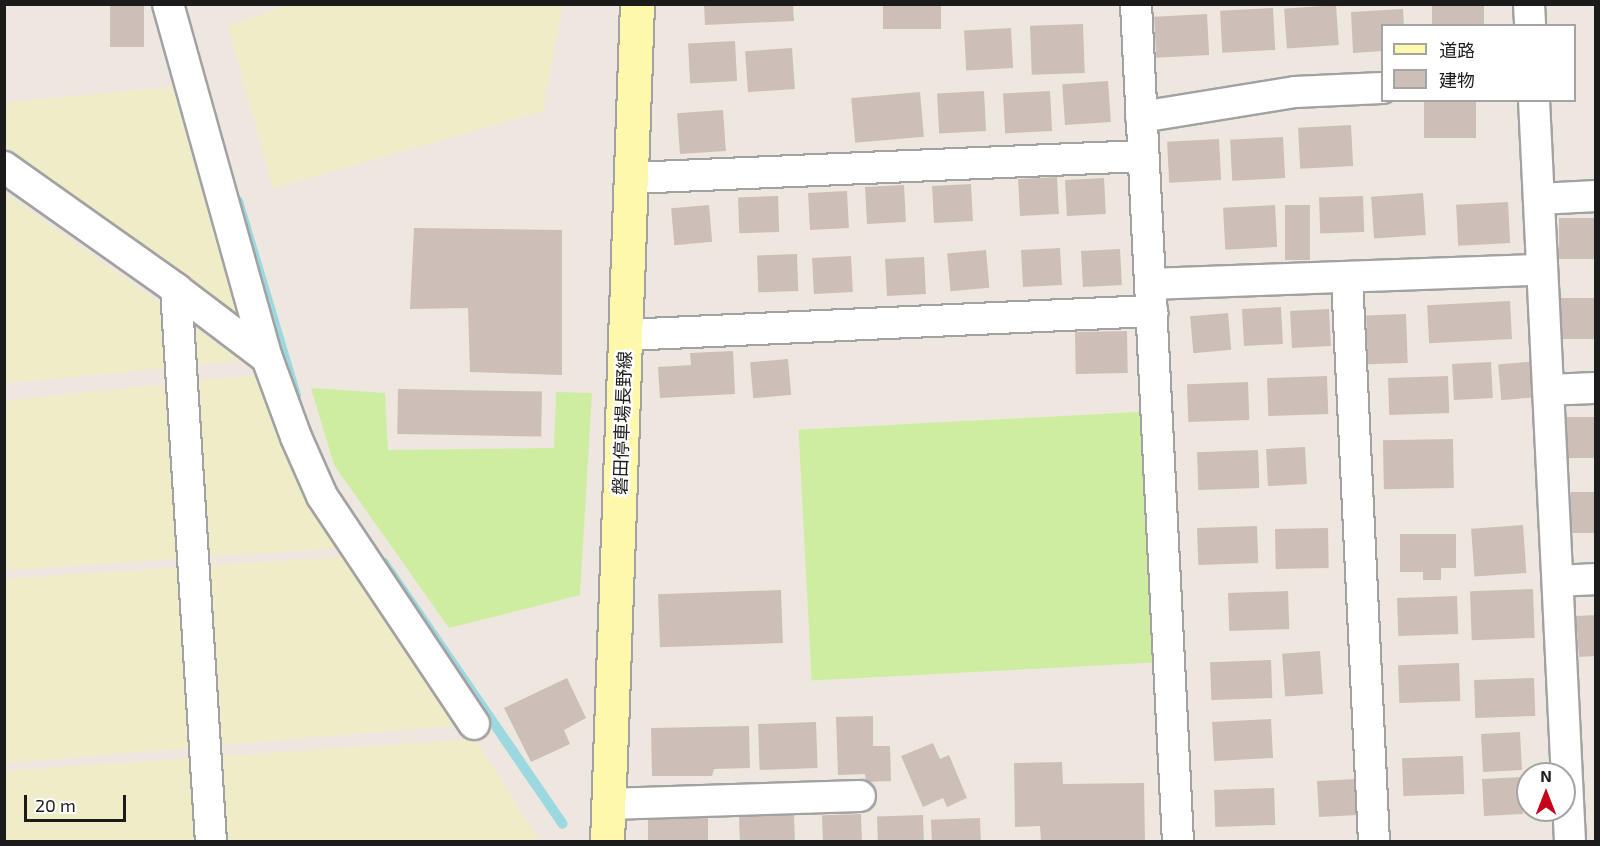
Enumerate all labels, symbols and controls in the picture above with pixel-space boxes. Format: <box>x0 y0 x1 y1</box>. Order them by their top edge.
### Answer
legend <box>1381 24 1576 102</box>
text: 道路 <box>1439 39 1475 61</box>
text: 建物 <box>1439 69 1475 91</box>
street label: 磐田停車場長野線 <box>609 351 635 495</box>
north arrow <box>1516 762 1576 822</box>
text: N <box>1540 766 1552 785</box>
scale bar <box>27 783 129 821</box>
text: 20 m <box>35 794 76 816</box>

